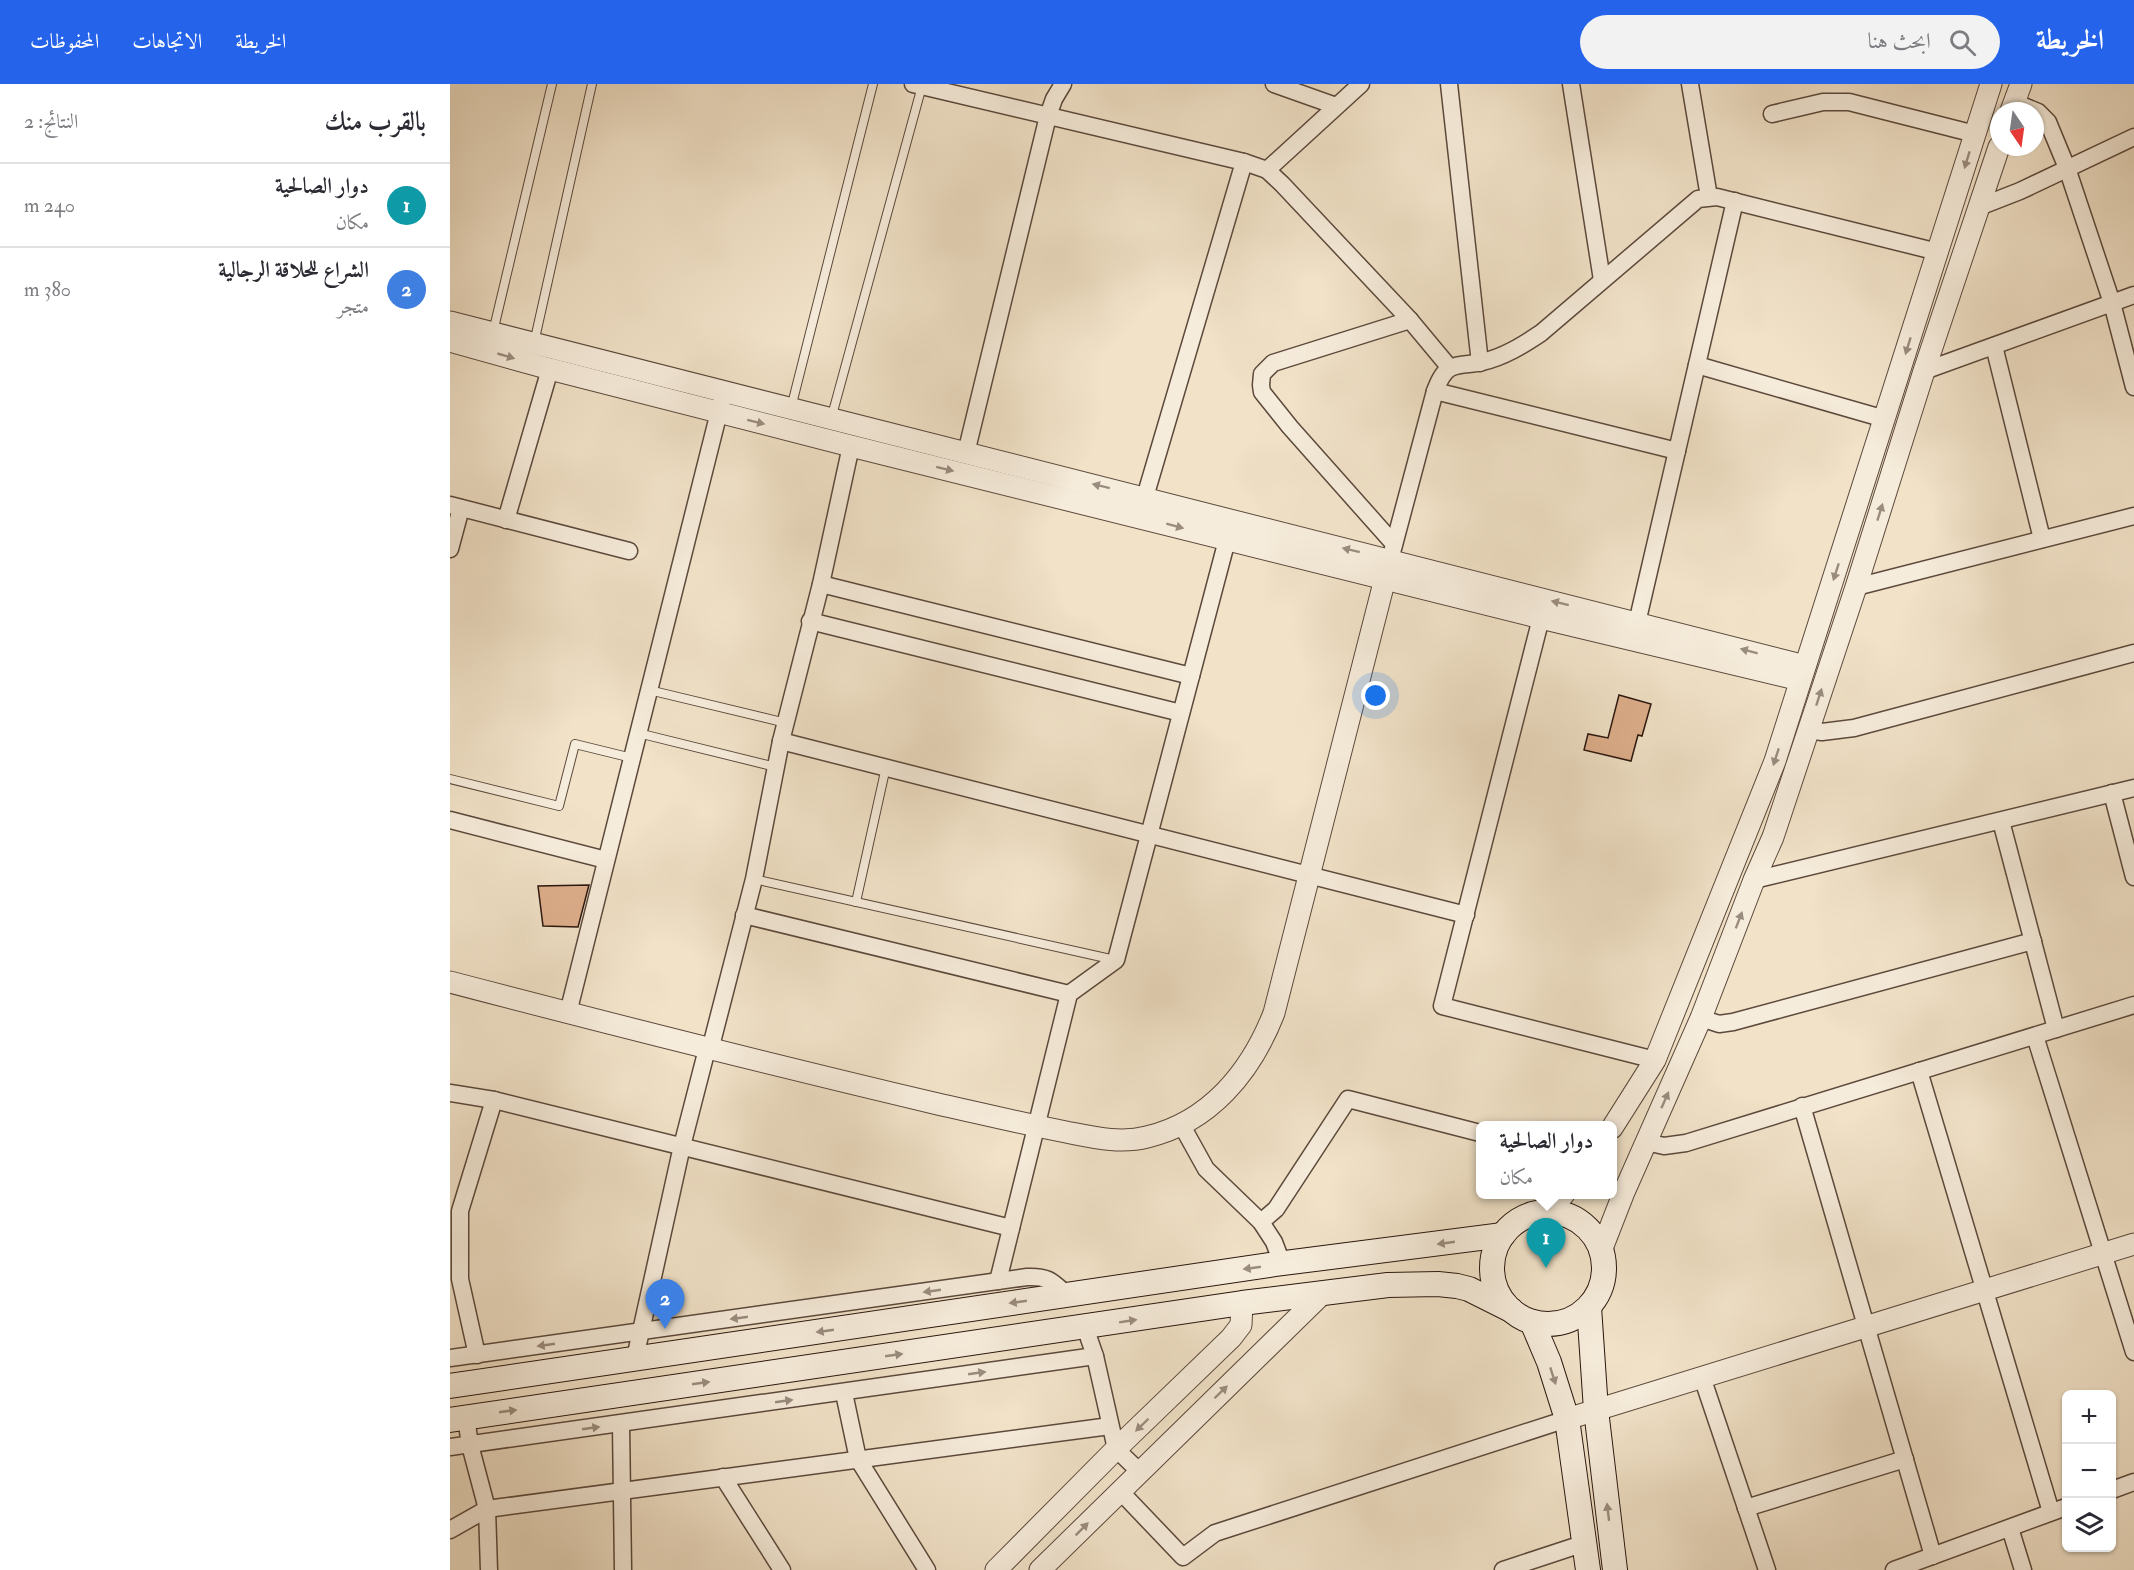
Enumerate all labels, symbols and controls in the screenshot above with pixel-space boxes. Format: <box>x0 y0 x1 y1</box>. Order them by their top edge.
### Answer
search box <box>1580 15 2000 69</box>
text: الخريطة <box>2036 23 2104 58</box>
icon: search <box>1946 26 1979 59</box>
text: ابحث هنا <box>1868 27 1931 55</box>
text: المحفوظات <box>30 28 99 55</box>
text: الاتجاهات <box>132 28 202 55</box>
text: الخريطة <box>235 28 286 55</box>
north arrow <box>1990 102 2044 156</box>
text: بالقرب منك <box>324 106 426 138</box>
text: النتائج: 2 <box>24 109 78 134</box>
one-way arrow <box>1962 151 1971 169</box>
text: دوار الصالحية <box>275 172 369 200</box>
text: 240 m <box>24 193 75 218</box>
text: 1 <box>403 193 410 218</box>
text: مكان <box>335 210 369 235</box>
text: الشراع للحلاقة الرجالية <box>218 256 369 284</box>
text: 380 m <box>24 277 71 302</box>
text: 2 <box>401 277 412 302</box>
text: متجر <box>337 294 369 319</box>
one-way arrow <box>1903 337 1913 355</box>
one-way arrow <box>497 352 515 362</box>
one-way arrow <box>747 417 765 427</box>
one-way arrow <box>936 465 954 475</box>
one-way arrow <box>1091 481 1110 491</box>
one-way arrow <box>1876 503 1885 521</box>
one-way arrow <box>1166 522 1184 532</box>
one-way arrow <box>1341 545 1359 554</box>
one-way arrow <box>1831 563 1840 581</box>
one-way arrow <box>1551 598 1569 608</box>
one-way arrow <box>1740 646 1758 656</box>
your location <box>1361 681 1390 710</box>
one-way arrow <box>1815 688 1825 706</box>
one-way arrow <box>1771 748 1780 766</box>
one-way arrow <box>1734 910 1744 928</box>
one-way arrow <box>1660 1091 1670 1109</box>
popup <box>1476 1121 1617 1199</box>
text: دوار الصالحية <box>1499 1127 1594 1155</box>
text: مكان <box>1499 1165 1533 1190</box>
pin: 1 <box>1526 1218 1566 1268</box>
one-way arrow <box>1436 1239 1455 1248</box>
one-way arrow <box>1242 1263 1261 1272</box>
pin: 2 <box>646 1280 684 1329</box>
one-way arrow <box>922 1286 941 1295</box>
one-way arrow <box>1008 1298 1027 1307</box>
one-way arrow <box>729 1313 748 1322</box>
one-way arrow <box>1119 1316 1138 1325</box>
one-way arrow <box>815 1326 834 1335</box>
one-way arrow <box>536 1340 555 1349</box>
one-way arrow <box>884 1350 903 1359</box>
one-way arrow <box>1549 1367 1558 1385</box>
one-way arrow <box>968 1369 987 1378</box>
one-way arrow <box>691 1379 710 1388</box>
one-way arrow <box>1214 1386 1228 1400</box>
map controls <box>2062 1390 2116 1552</box>
button: + <box>2062 1390 2116 1444</box>
one-way arrow <box>775 1397 794 1406</box>
one-way arrow <box>498 1407 517 1416</box>
one-way arrow <box>1134 1418 1149 1432</box>
one-way arrow <box>582 1423 601 1432</box>
button: − <box>2062 1444 2116 1498</box>
button: layers <box>2062 1498 2116 1552</box>
one-way arrow <box>1603 1502 1613 1521</box>
one-way arrow <box>1074 1522 1088 1536</box>

